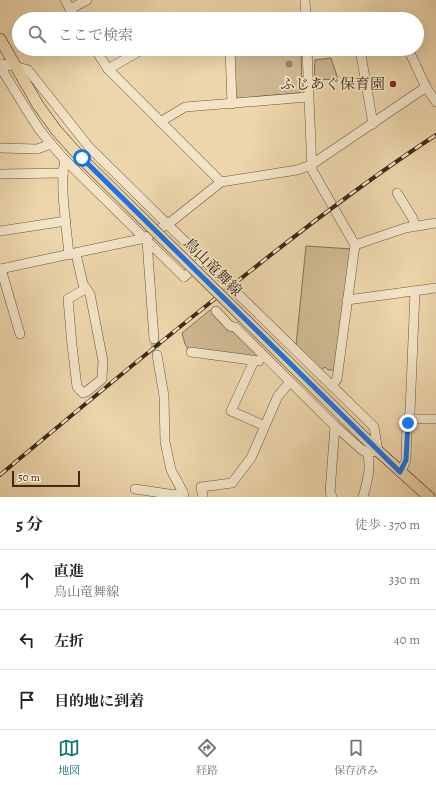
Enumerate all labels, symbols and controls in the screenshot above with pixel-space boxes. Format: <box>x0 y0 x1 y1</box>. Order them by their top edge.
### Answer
search box <box>12 12 424 56</box>
icon: search <box>26 23 48 45</box>
text: ここで検索 <box>58 25 133 45</box>
place label: ふじあぐ保育園 <box>280 74 385 94</box>
marker: ふじあぐ保育園 <box>388 79 398 89</box>
route start <box>73 149 91 167</box>
street label: 鳥山竜舞線 <box>179 233 247 301</box>
route end <box>399 414 417 432</box>
scale bar <box>12 469 80 488</box>
text: 50 m <box>18 470 40 485</box>
text: 5 分 <box>16 513 43 536</box>
text: 徒歩 · 370 m <box>355 516 420 533</box>
text: 直進 <box>54 561 84 581</box>
icon: ahead <box>16 569 38 591</box>
text: 330 m <box>389 571 420 588</box>
text: 鳥山竜舞線 <box>54 583 119 600</box>
icon: left <box>16 629 38 651</box>
text: 左折 <box>54 631 84 651</box>
text: 40 m <box>394 631 420 648</box>
icon: arrive <box>16 689 38 711</box>
text: 目的地に到着 <box>54 691 144 711</box>
tab: 地図 <box>58 737 80 778</box>
tab: 経路 <box>196 737 218 778</box>
tab: 保存済み <box>334 737 378 778</box>

